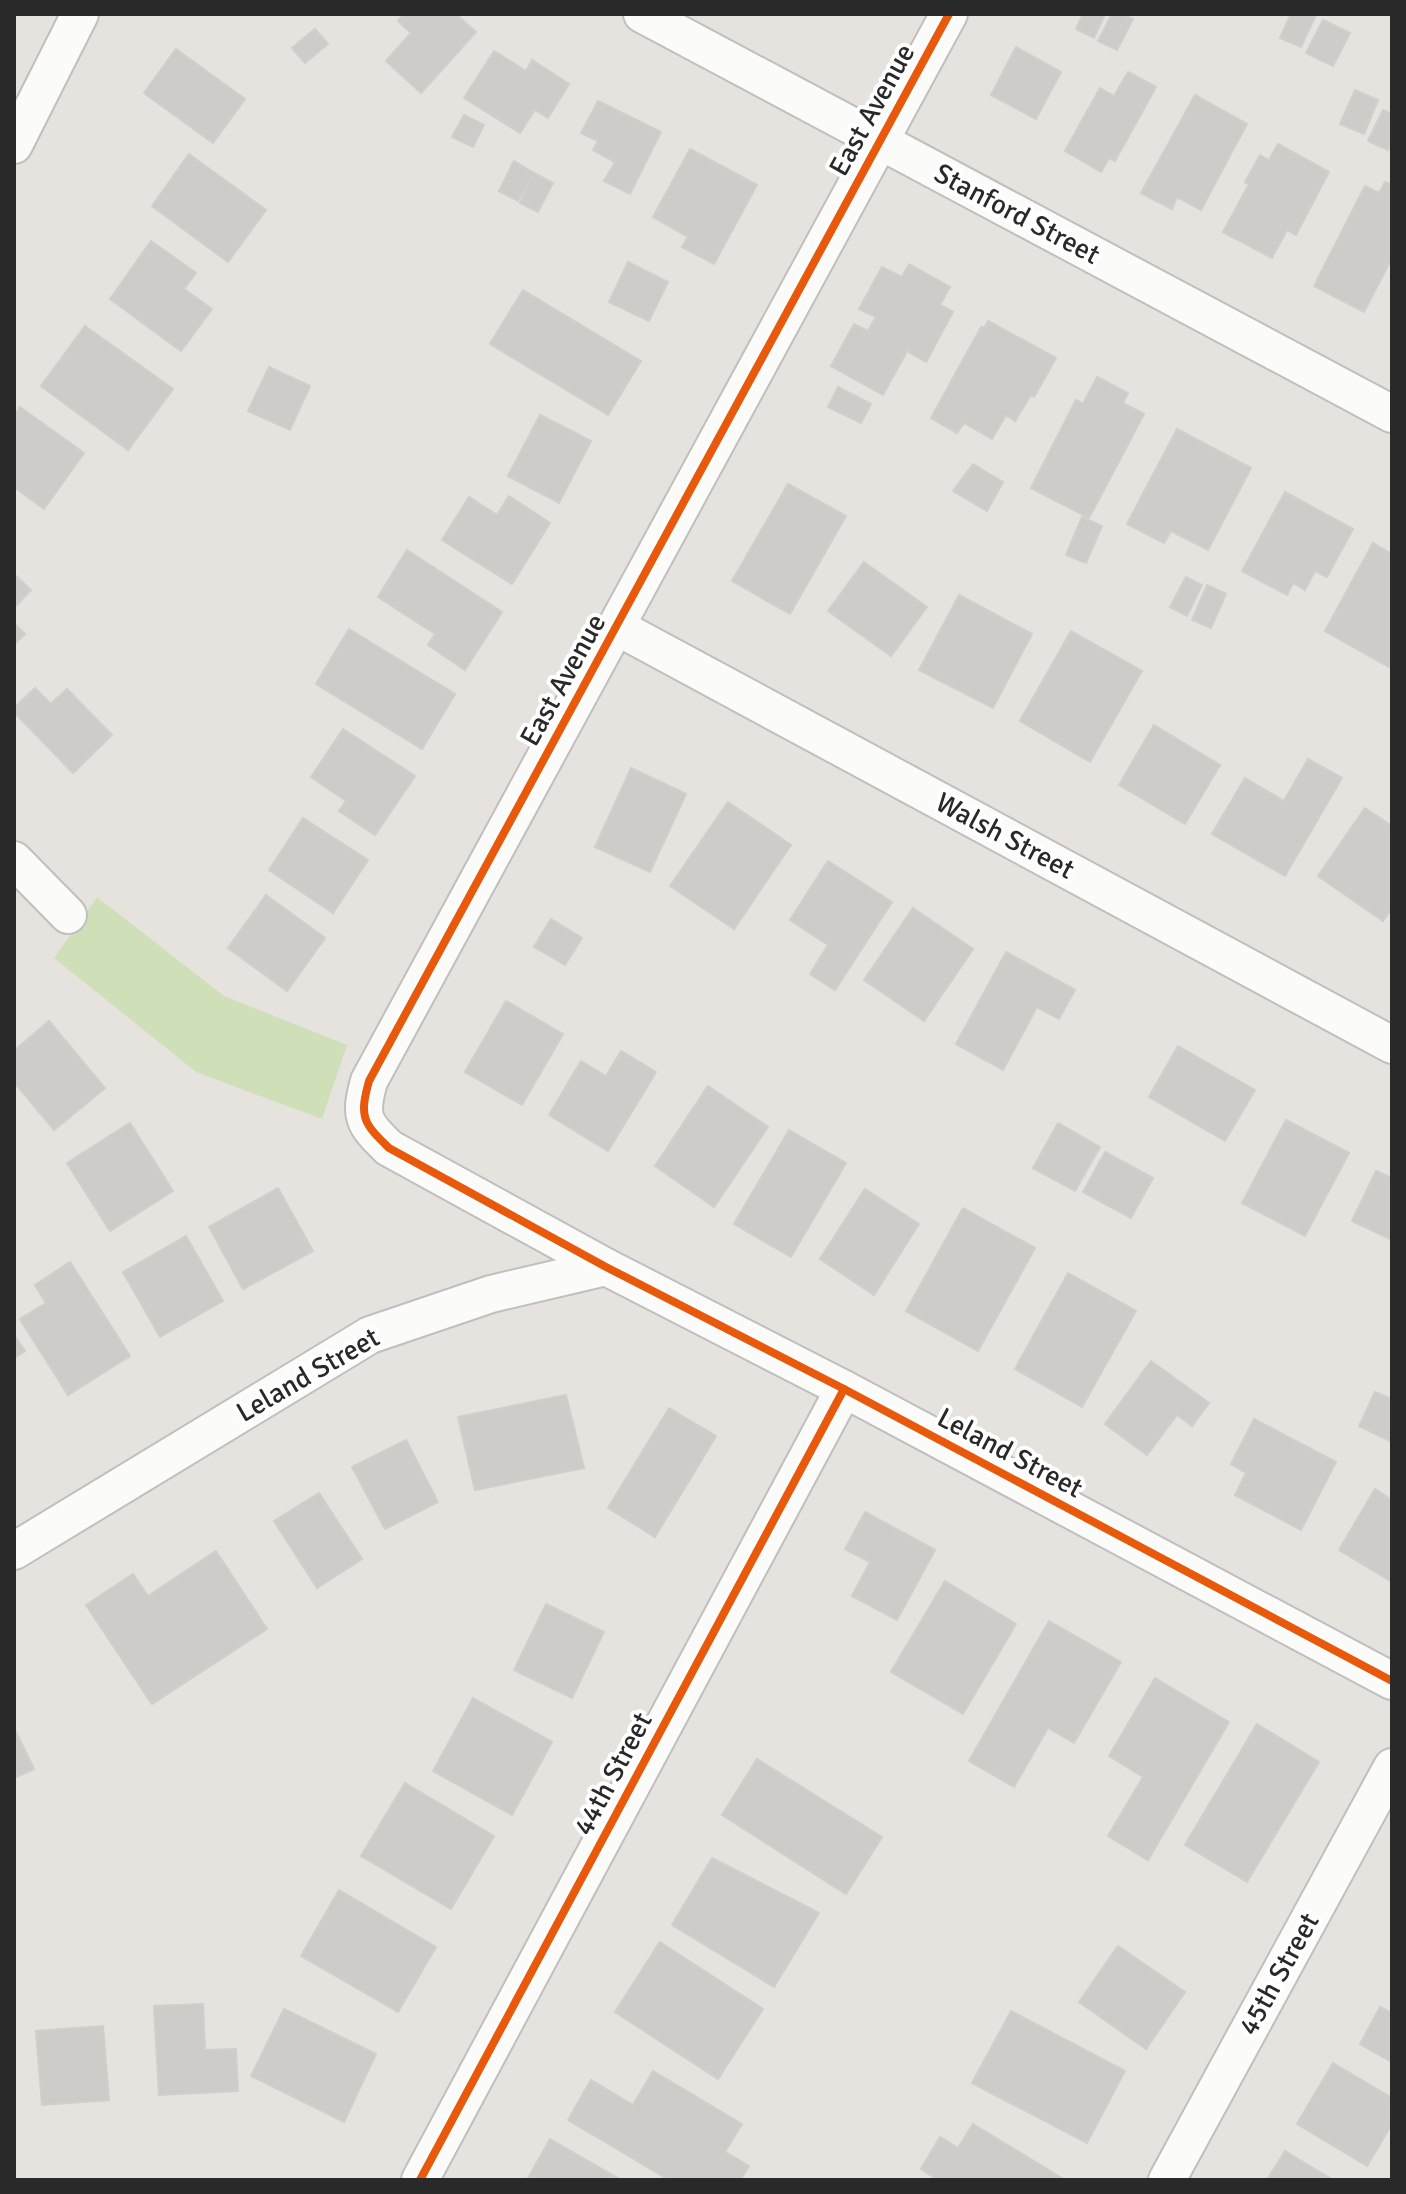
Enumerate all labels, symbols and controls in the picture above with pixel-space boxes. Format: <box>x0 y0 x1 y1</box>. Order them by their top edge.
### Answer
street label: East Avenue <box>822 38 922 182</box>
street label: Stanford Street <box>928 156 1106 272</box>
street label: East Avenue <box>513 608 613 752</box>
street label: Walsh Street <box>930 785 1080 887</box>
street label: Leland Street <box>230 1320 386 1430</box>
street label: Leland Street <box>932 1401 1089 1506</box>
street label: 44th Street <box>566 1707 660 1841</box>
street label: 45th Street <box>1232 1907 1327 2041</box>

